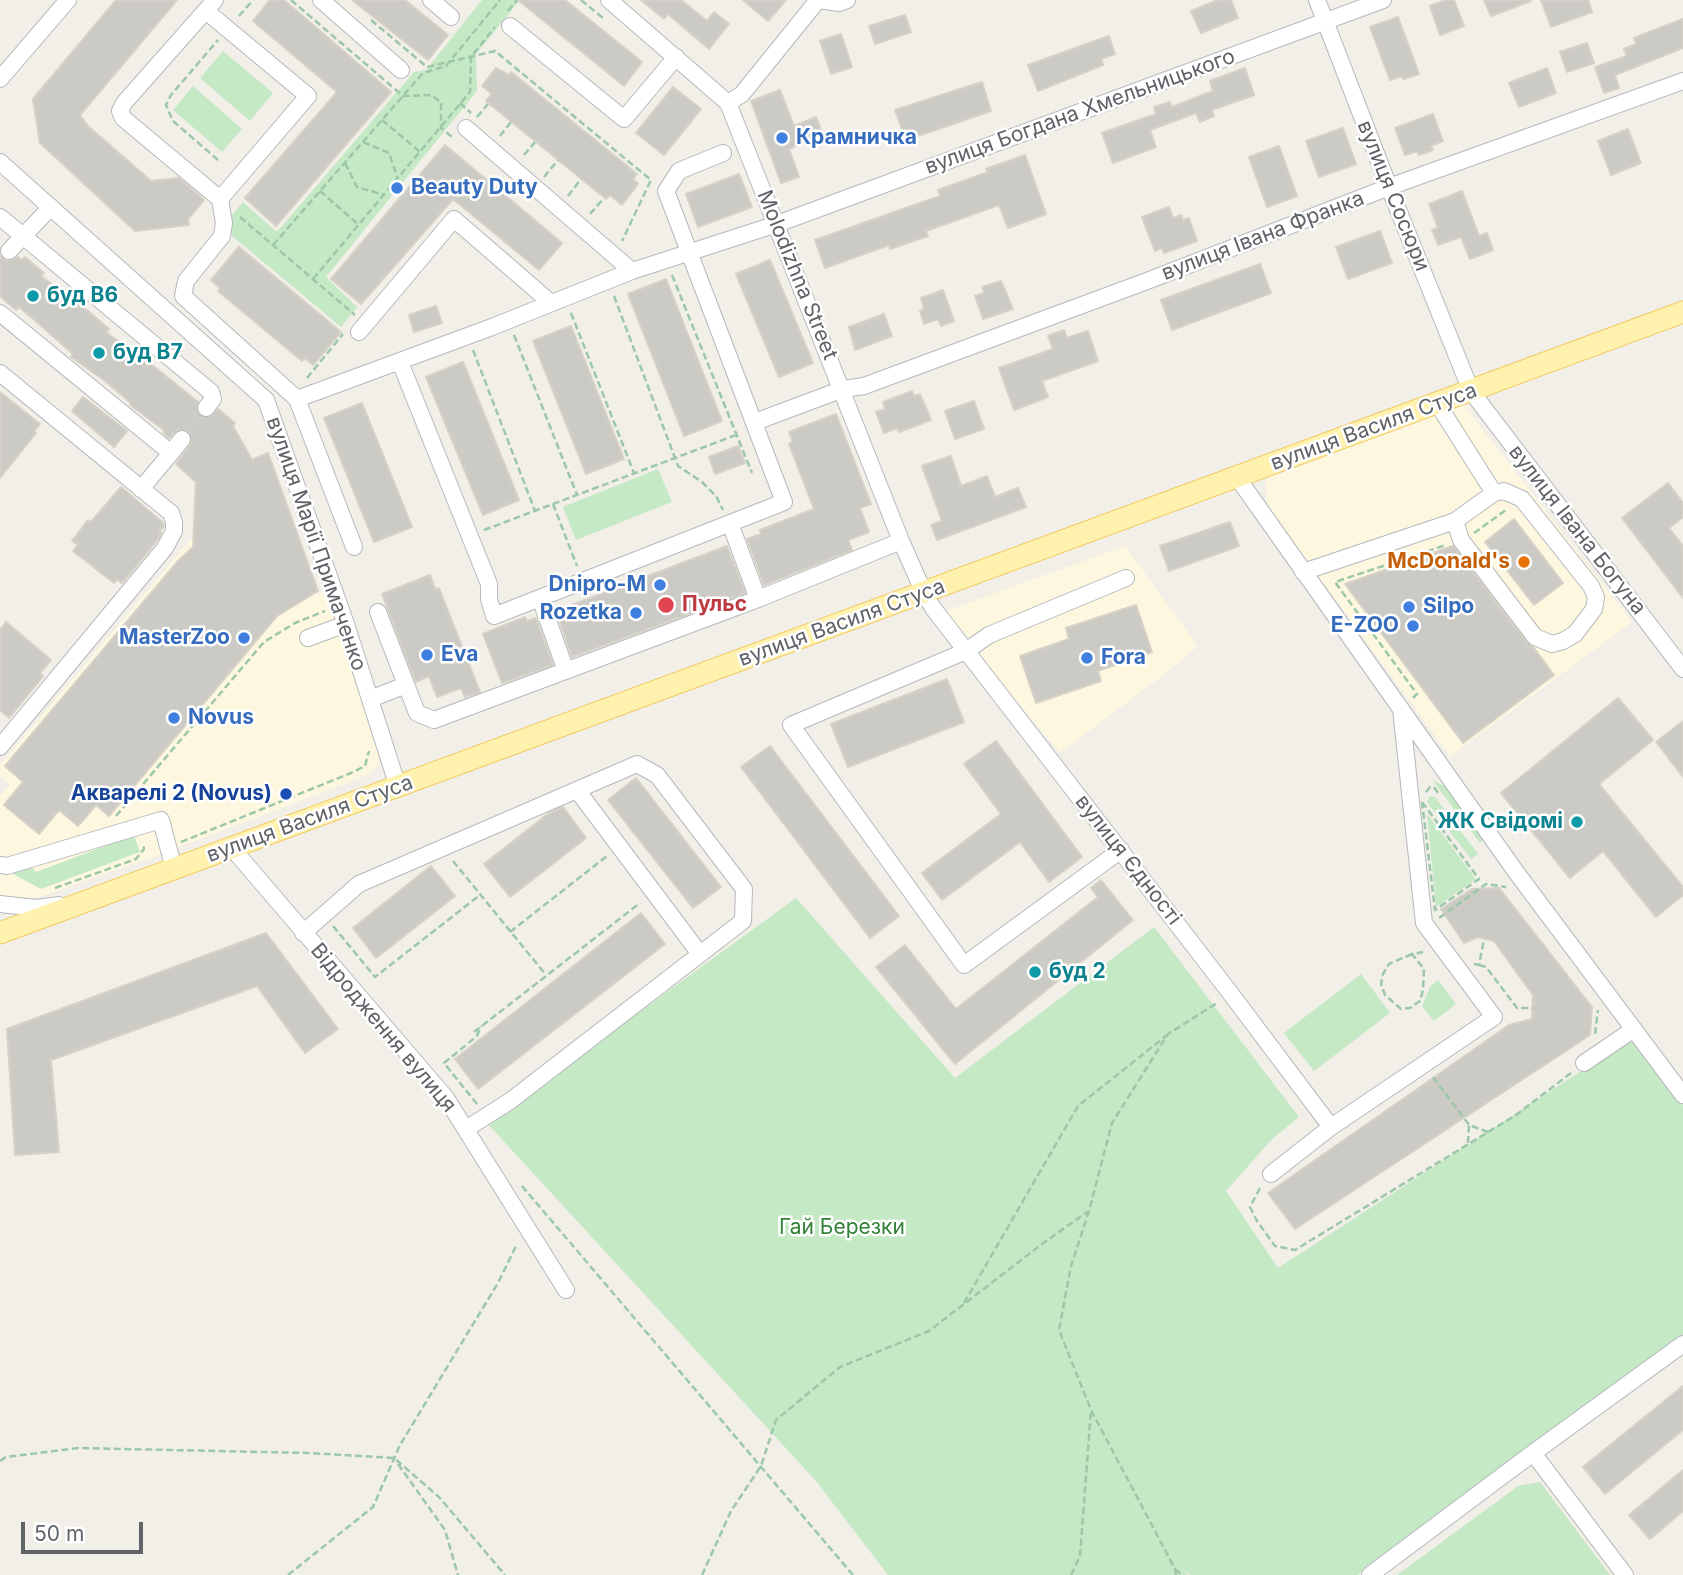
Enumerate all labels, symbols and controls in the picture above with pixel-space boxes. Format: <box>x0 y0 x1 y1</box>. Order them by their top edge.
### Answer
street label: вулиця Богдана Хмельницького <box>921 44 1239 180</box>
street label: вулиця Сосюри <box>1351 117 1435 275</box>
place label: Крамничка <box>796 125 917 151</box>
marker: Крамничка <box>774 130 790 146</box>
place label: Beauty Duty <box>411 175 538 201</box>
marker: Beauty Duty <box>389 180 405 196</box>
street label: вулиця Івана Франка <box>1158 186 1368 286</box>
street label: Molodizhna Street <box>751 187 843 363</box>
place label: буд В6 <box>47 283 118 309</box>
marker: буд В6 <box>25 288 41 304</box>
place label: буд В7 <box>113 340 183 366</box>
marker: буд В7 <box>91 345 107 361</box>
street label: вулиця Василя Стуса <box>1267 378 1481 476</box>
street label: вулиця Марії Примаченко <box>261 414 371 674</box>
street label: вулиця Івана Богуна <box>1503 440 1651 620</box>
place label: McDonald's <box>1387 549 1510 575</box>
marker: McDonald's <box>1516 554 1532 570</box>
place label: Dnipro-M <box>549 572 646 598</box>
street label: вулиця Василя Стуса <box>735 574 949 672</box>
marker: Dnipro-M <box>652 577 668 593</box>
place label: Пульс <box>682 592 747 618</box>
place label: Silpo <box>1423 594 1474 620</box>
marker: Пульс <box>656 595 676 615</box>
marker: Silpo <box>1401 599 1417 615</box>
place label: Rozetka <box>540 600 622 626</box>
marker: Rozetka <box>628 605 644 621</box>
place label: E-ZOO <box>1331 613 1399 639</box>
marker: E-ZOO <box>1405 618 1421 634</box>
place label: MasterZoo <box>119 625 230 651</box>
marker: MasterZoo <box>236 630 252 646</box>
place label: Eva <box>441 642 478 668</box>
place label: Fora <box>1101 645 1146 671</box>
marker: Eva <box>419 647 435 663</box>
marker: Fora <box>1079 650 1095 666</box>
place label: Novus <box>188 705 254 731</box>
marker: Novus <box>166 710 182 726</box>
street label: вулиця Василя Стуса <box>203 770 417 868</box>
place label: Акварелі 2 (Novus) <box>71 781 272 807</box>
marker: Акварелі 2 (Novus) <box>278 786 294 802</box>
street label: вулиця Єдності <box>1069 790 1187 930</box>
place label: ЖК Свідомі <box>1438 809 1563 835</box>
marker: ЖК Свідомі <box>1569 814 1585 830</box>
street label: Відродження вулиця <box>305 938 461 1118</box>
place label: буд 2 <box>1049 959 1106 985</box>
marker: буд 2 <box>1027 964 1043 980</box>
park label: Гай Березки <box>779 1215 905 1241</box>
scale bar <box>24 1508 147 1552</box>
text: 50 m <box>34 1521 84 1546</box>

